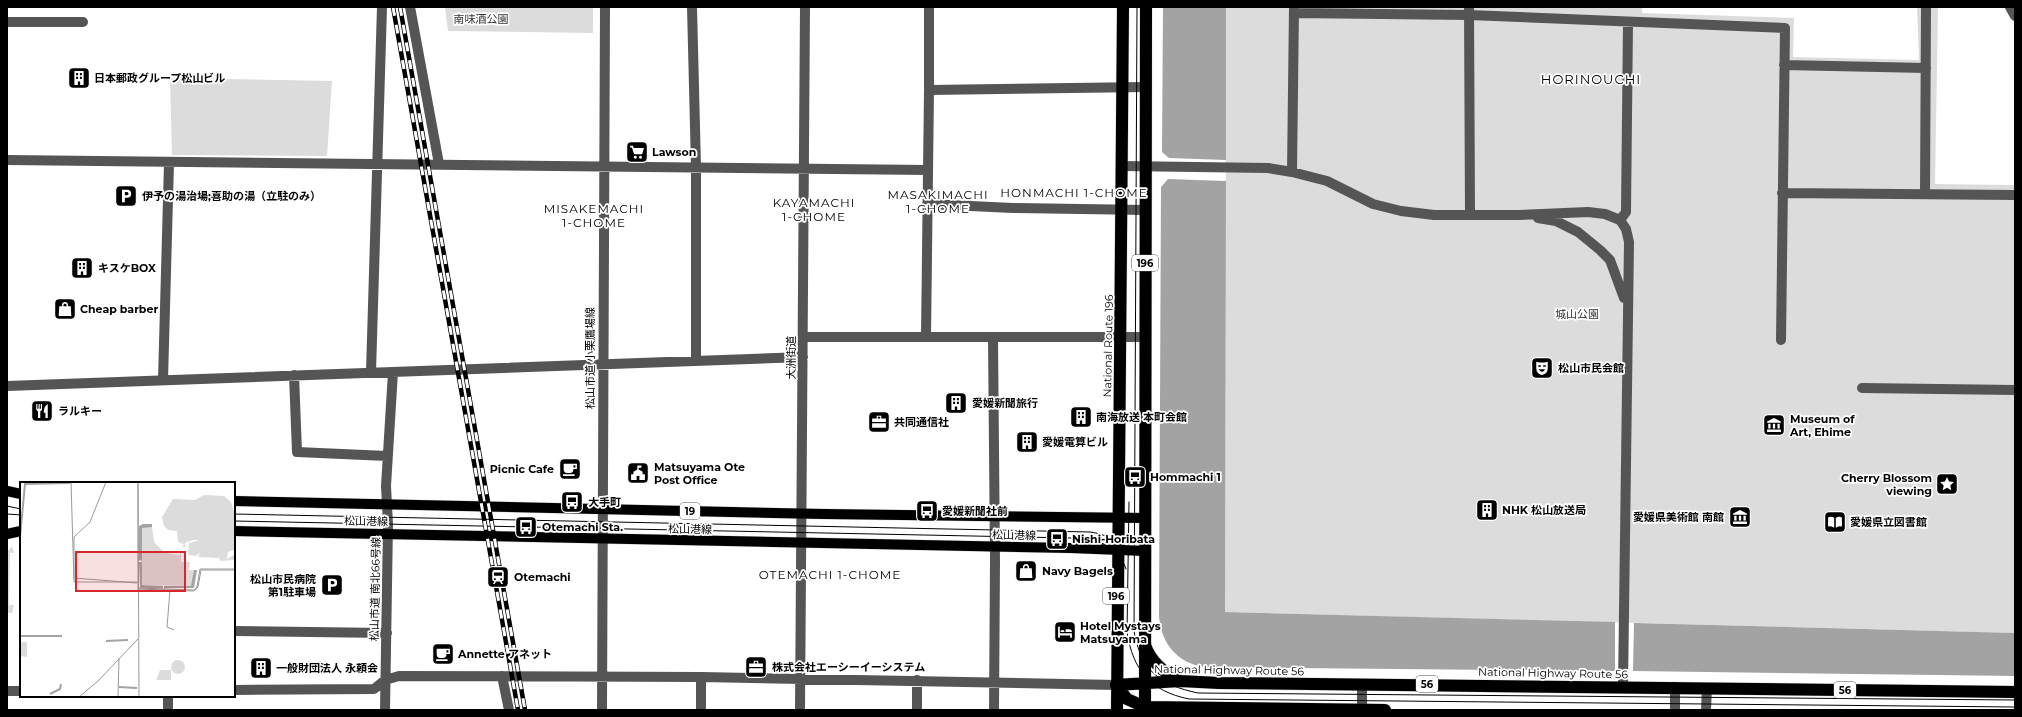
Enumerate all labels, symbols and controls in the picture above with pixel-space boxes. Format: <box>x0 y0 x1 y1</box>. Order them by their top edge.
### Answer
park label: 南味酒公園 <box>454 12 509 26</box>
building icon: 日本郵政グループ松山ビル <box>66 65 92 91</box>
place label: 日本郵政グループ松山ビル <box>94 71 225 85</box>
district label: HORINOUCHI <box>1541 71 1641 87</box>
supermarket icon: Lawson <box>624 139 650 165</box>
place label: Lawson <box>652 145 696 159</box>
parking icon: 伊予の湯治場;喜助の湯（立駐のみ） <box>113 183 139 209</box>
district label: HONMACHI 1-CHOME <box>1000 185 1148 200</box>
district label: MASAKIMACHI 1-CHOME <box>887 187 989 216</box>
place label: 伊予の湯治場;喜助の湯（立駐のみ） <box>142 189 321 203</box>
district label: KAYAMACHI 1-CHOME <box>773 195 855 224</box>
district label: MISAKEMACHI 1-CHOME <box>544 201 644 230</box>
building icon: キスケBOX <box>69 255 95 281</box>
road number: 196 <box>1132 255 1158 271</box>
place label: キスケBOX <box>98 261 156 275</box>
street label: National Route 196 <box>1100 294 1116 398</box>
shop icon: Cheap barber <box>52 296 78 322</box>
place label: Cheap barber <box>80 302 158 316</box>
street label: 松山市道 小栗鷹場線 <box>583 307 597 409</box>
park label: 城山公園 <box>1555 307 1599 321</box>
street label: 大洲街道 <box>784 336 798 380</box>
theatre icon: 松山市民会館 <box>1529 355 1555 381</box>
place label: 松山市民会館 <box>1558 361 1624 375</box>
building icon: 愛媛新聞旅行 <box>943 390 969 416</box>
place label: 愛媛新聞旅行 <box>972 396 1038 410</box>
restaurant icon: ラルキー <box>29 398 55 424</box>
place label: ラルキー <box>58 404 102 418</box>
building icon: 南海放送 本町会館 <box>1068 404 1094 430</box>
office icon: 共同通信社 <box>866 409 892 435</box>
place label: 南海放送 本町会館 <box>1096 410 1187 424</box>
museum icon: Museum of Art, Ehime <box>1761 412 1787 438</box>
place label: Museum of Art, Ehime <box>1789 412 1855 439</box>
place label: 共同通信社 <box>894 415 949 429</box>
building icon: 愛媛電算ビル <box>1014 429 1040 455</box>
place label: 愛媛電算ビル <box>1042 435 1108 449</box>
cafe icon: Picnic Cafe <box>557 456 583 482</box>
public building icon: Matsuyama Ote Post Office <box>625 460 651 486</box>
place label: Matsuyama Ote Post Office <box>654 460 745 487</box>
place label: Picnic Cafe <box>490 462 554 476</box>
bus stop icon: Hommachi 1 <box>1122 464 1148 490</box>
place label: Hommachi 1 <box>1150 470 1221 484</box>
place label: Cherry Blossom viewing <box>1841 471 1932 498</box>
place icon: Cherry Blossom viewing <box>1934 471 1960 497</box>
inset map <box>20 482 235 697</box>
bus stop icon: 大手町 <box>559 489 585 515</box>
place label: 大手町 <box>588 495 621 509</box>
building icon: NHK 松山放送局 <box>1474 497 1500 523</box>
bus stop icon: 愛媛新聞社前 <box>914 498 940 524</box>
road number: 19 <box>680 503 700 519</box>
place label: NHK 松山放送局 <box>1502 503 1586 517</box>
place label: 愛媛新聞社前 <box>942 504 1008 518</box>
museum icon: 愛媛県美術館 南館 <box>1727 504 1753 530</box>
library icon: 愛媛県立図書館 <box>1822 509 1848 535</box>
place label: 愛媛県美術館 南館 <box>1633 510 1724 524</box>
street label: 松山港線 <box>344 514 388 528</box>
bus stop icon: Otemachi Sta. <box>513 514 539 540</box>
place label: 愛媛県立図書館 <box>1850 515 1927 529</box>
place label: Otemachi Sta. <box>542 520 623 534</box>
street label: 松山港線 <box>668 522 712 536</box>
bus stop icon: Nishi-Horibata <box>1044 526 1070 552</box>
street label: 松山港線 <box>992 528 1036 542</box>
place label: Nishi-Horibata <box>1072 532 1155 546</box>
street label: 松山市道 南北66号線 <box>367 537 383 641</box>
shop icon: Navy Bagels <box>1013 558 1039 584</box>
station icon: Otemachi <box>485 564 511 590</box>
place label: Navy Bagels <box>1042 564 1113 578</box>
district label: OTEMACHI 1-CHOME <box>759 567 901 582</box>
place label: Otemachi <box>514 570 571 584</box>
place label: 松山市民病院 第1駐車場 <box>250 572 316 599</box>
parking icon: 松山市民病院 第1駐車場 <box>319 572 345 598</box>
road number: 196 <box>1103 588 1129 604</box>
hotel icon: Hotel Mystays Matsuyama <box>1052 619 1078 645</box>
place label: Hotel Mystays Matsuyama <box>1080 619 1161 646</box>
cafe icon: Annette アネット <box>430 641 456 667</box>
place label: Annette アネット <box>457 647 552 661</box>
office icon: 株式会社エーシーイーシステム <box>743 654 769 680</box>
building icon: 一般財団法人 永頼会 <box>248 655 274 681</box>
place label: 株式会社エーシーイーシステム <box>772 660 925 674</box>
place label: 一般財団法人 永頼会 <box>276 661 378 675</box>
street label: National Highway Route 56 <box>1154 662 1304 678</box>
street label: National Highway Route 56 <box>1478 665 1628 681</box>
road number: 56 <box>1416 676 1438 692</box>
road number: 56 <box>1834 682 1856 698</box>

